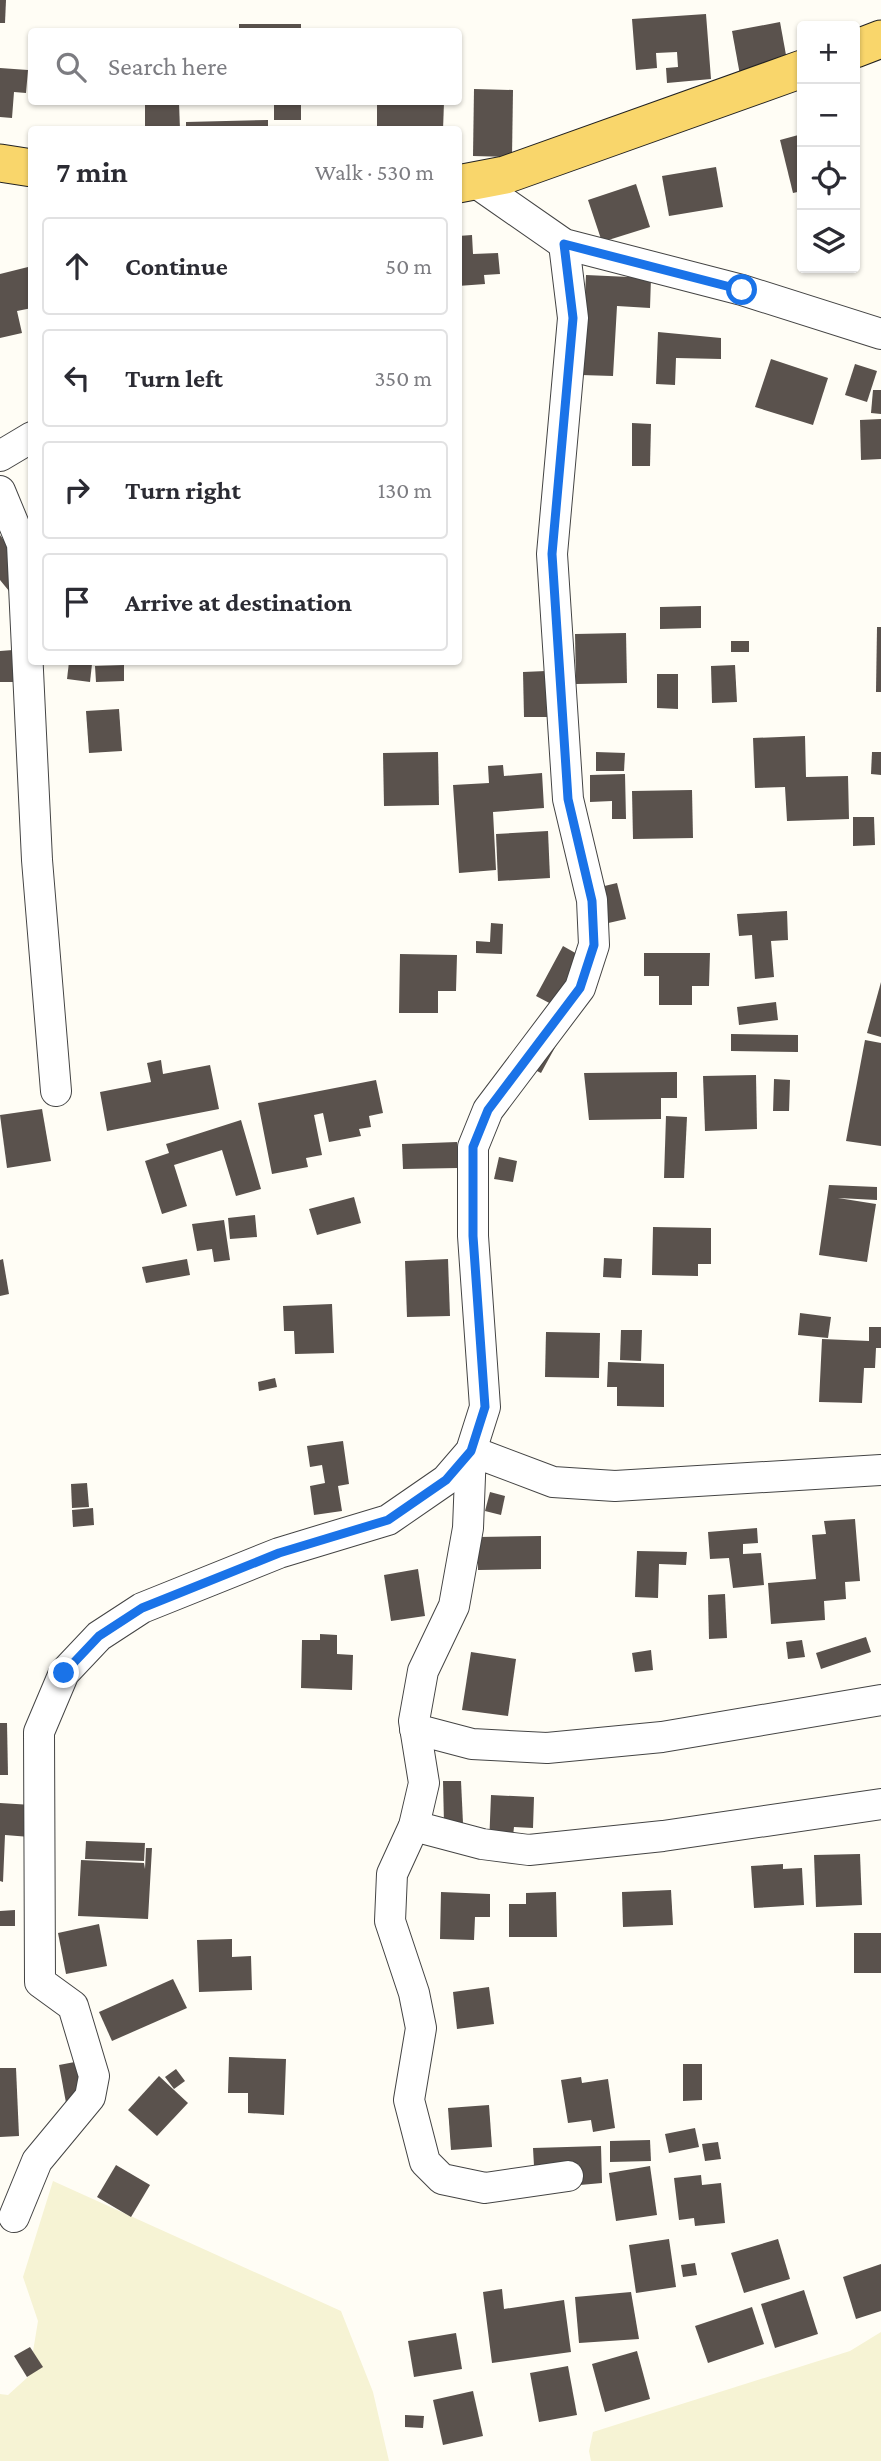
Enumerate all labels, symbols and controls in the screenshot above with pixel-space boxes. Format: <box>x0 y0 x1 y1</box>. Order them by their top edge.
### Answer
map controls <box>797 21 860 273</box>
button: + <box>797 21 860 84</box>
search box <box>28 28 462 105</box>
icon: search <box>52 48 90 86</box>
text: Search here <box>108 52 227 81</box>
button: − <box>797 84 860 147</box>
button: locate <box>797 147 860 210</box>
text: 7 min <box>56 155 128 188</box>
text: Walk · 530 m <box>315 159 434 185</box>
button: layers <box>797 210 860 273</box>
icon: ahead <box>58 247 96 285</box>
text: Continue <box>125 252 228 281</box>
text: 50 m <box>385 253 432 279</box>
route start <box>726 274 757 305</box>
icon: left <box>58 359 96 397</box>
text: Turn left <box>125 364 223 393</box>
text: 350 m <box>374 365 432 391</box>
icon: right <box>58 471 96 509</box>
text: Turn right <box>125 476 241 505</box>
text: 130 m <box>378 477 432 503</box>
icon: arrive <box>58 583 96 621</box>
text: Arrive at destination <box>125 588 352 617</box>
route end <box>48 1657 79 1688</box>

